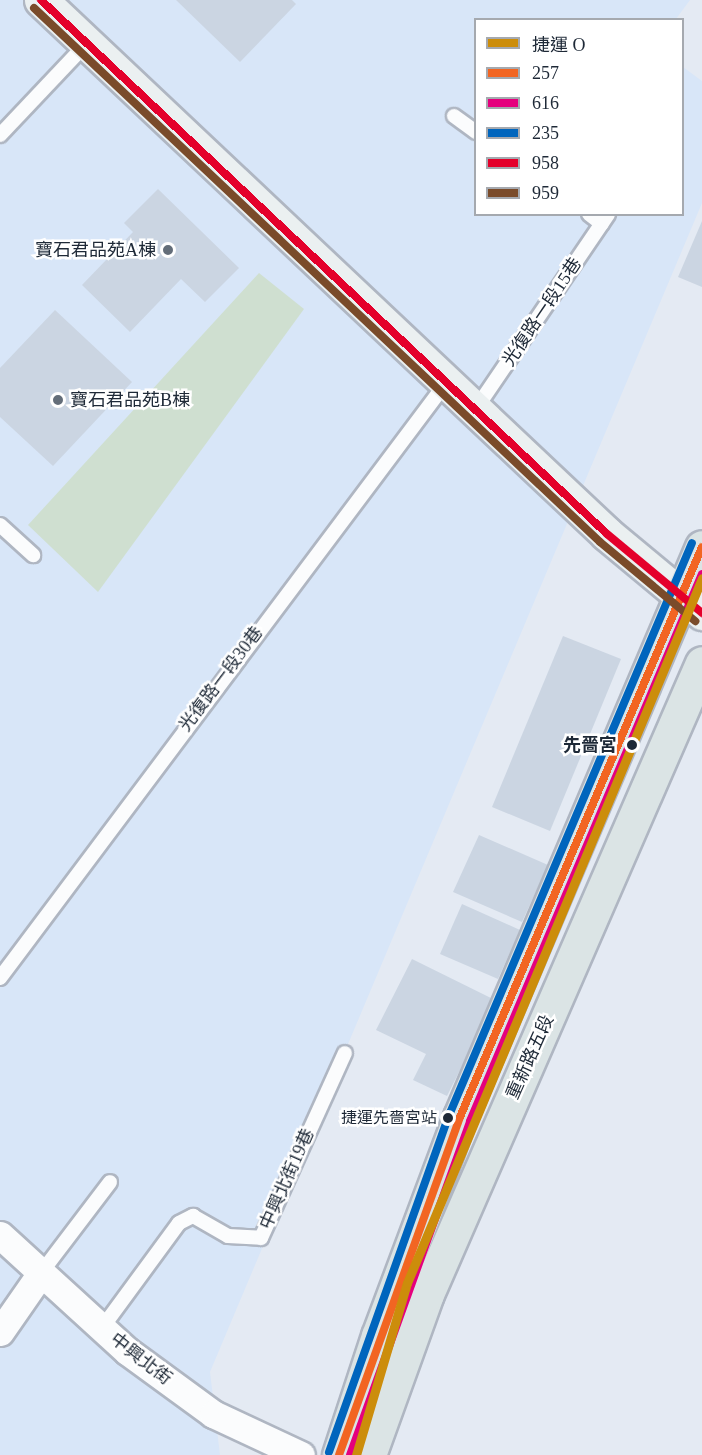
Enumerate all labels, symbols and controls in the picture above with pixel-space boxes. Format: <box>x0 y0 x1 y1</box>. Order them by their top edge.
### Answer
legend <box>474 18 684 216</box>
text: 捷運 O <box>532 35 586 55</box>
text: 257 <box>532 63 559 83</box>
text: 616 <box>532 93 559 113</box>
text: 235 <box>532 123 559 143</box>
text: 958 <box>532 153 559 173</box>
text: 959 <box>532 183 559 203</box>
place label: 寶石君品苑A棟 <box>35 239 156 261</box>
marker: 寶石君品苑A棟 <box>161 243 175 257</box>
street label: 光復路一段15巷 <box>498 254 586 370</box>
place label: 寶石君品苑B棟 <box>70 389 190 411</box>
marker: 寶石君品苑B棟 <box>51 393 65 407</box>
street label: 光復路一段30巷 <box>174 622 268 736</box>
place label: 先嗇宮 <box>563 734 617 756</box>
marker: 先嗇宮 <box>622 735 642 755</box>
street label: 重新路五段 <box>502 1011 558 1103</box>
place label: 捷運先嗇宮站 <box>341 1108 437 1128</box>
marker: 捷運先嗇宮站 <box>442 1112 454 1124</box>
street label: 中興北街19巷 <box>255 1125 319 1233</box>
street label: 中興北街 <box>106 1328 176 1390</box>

